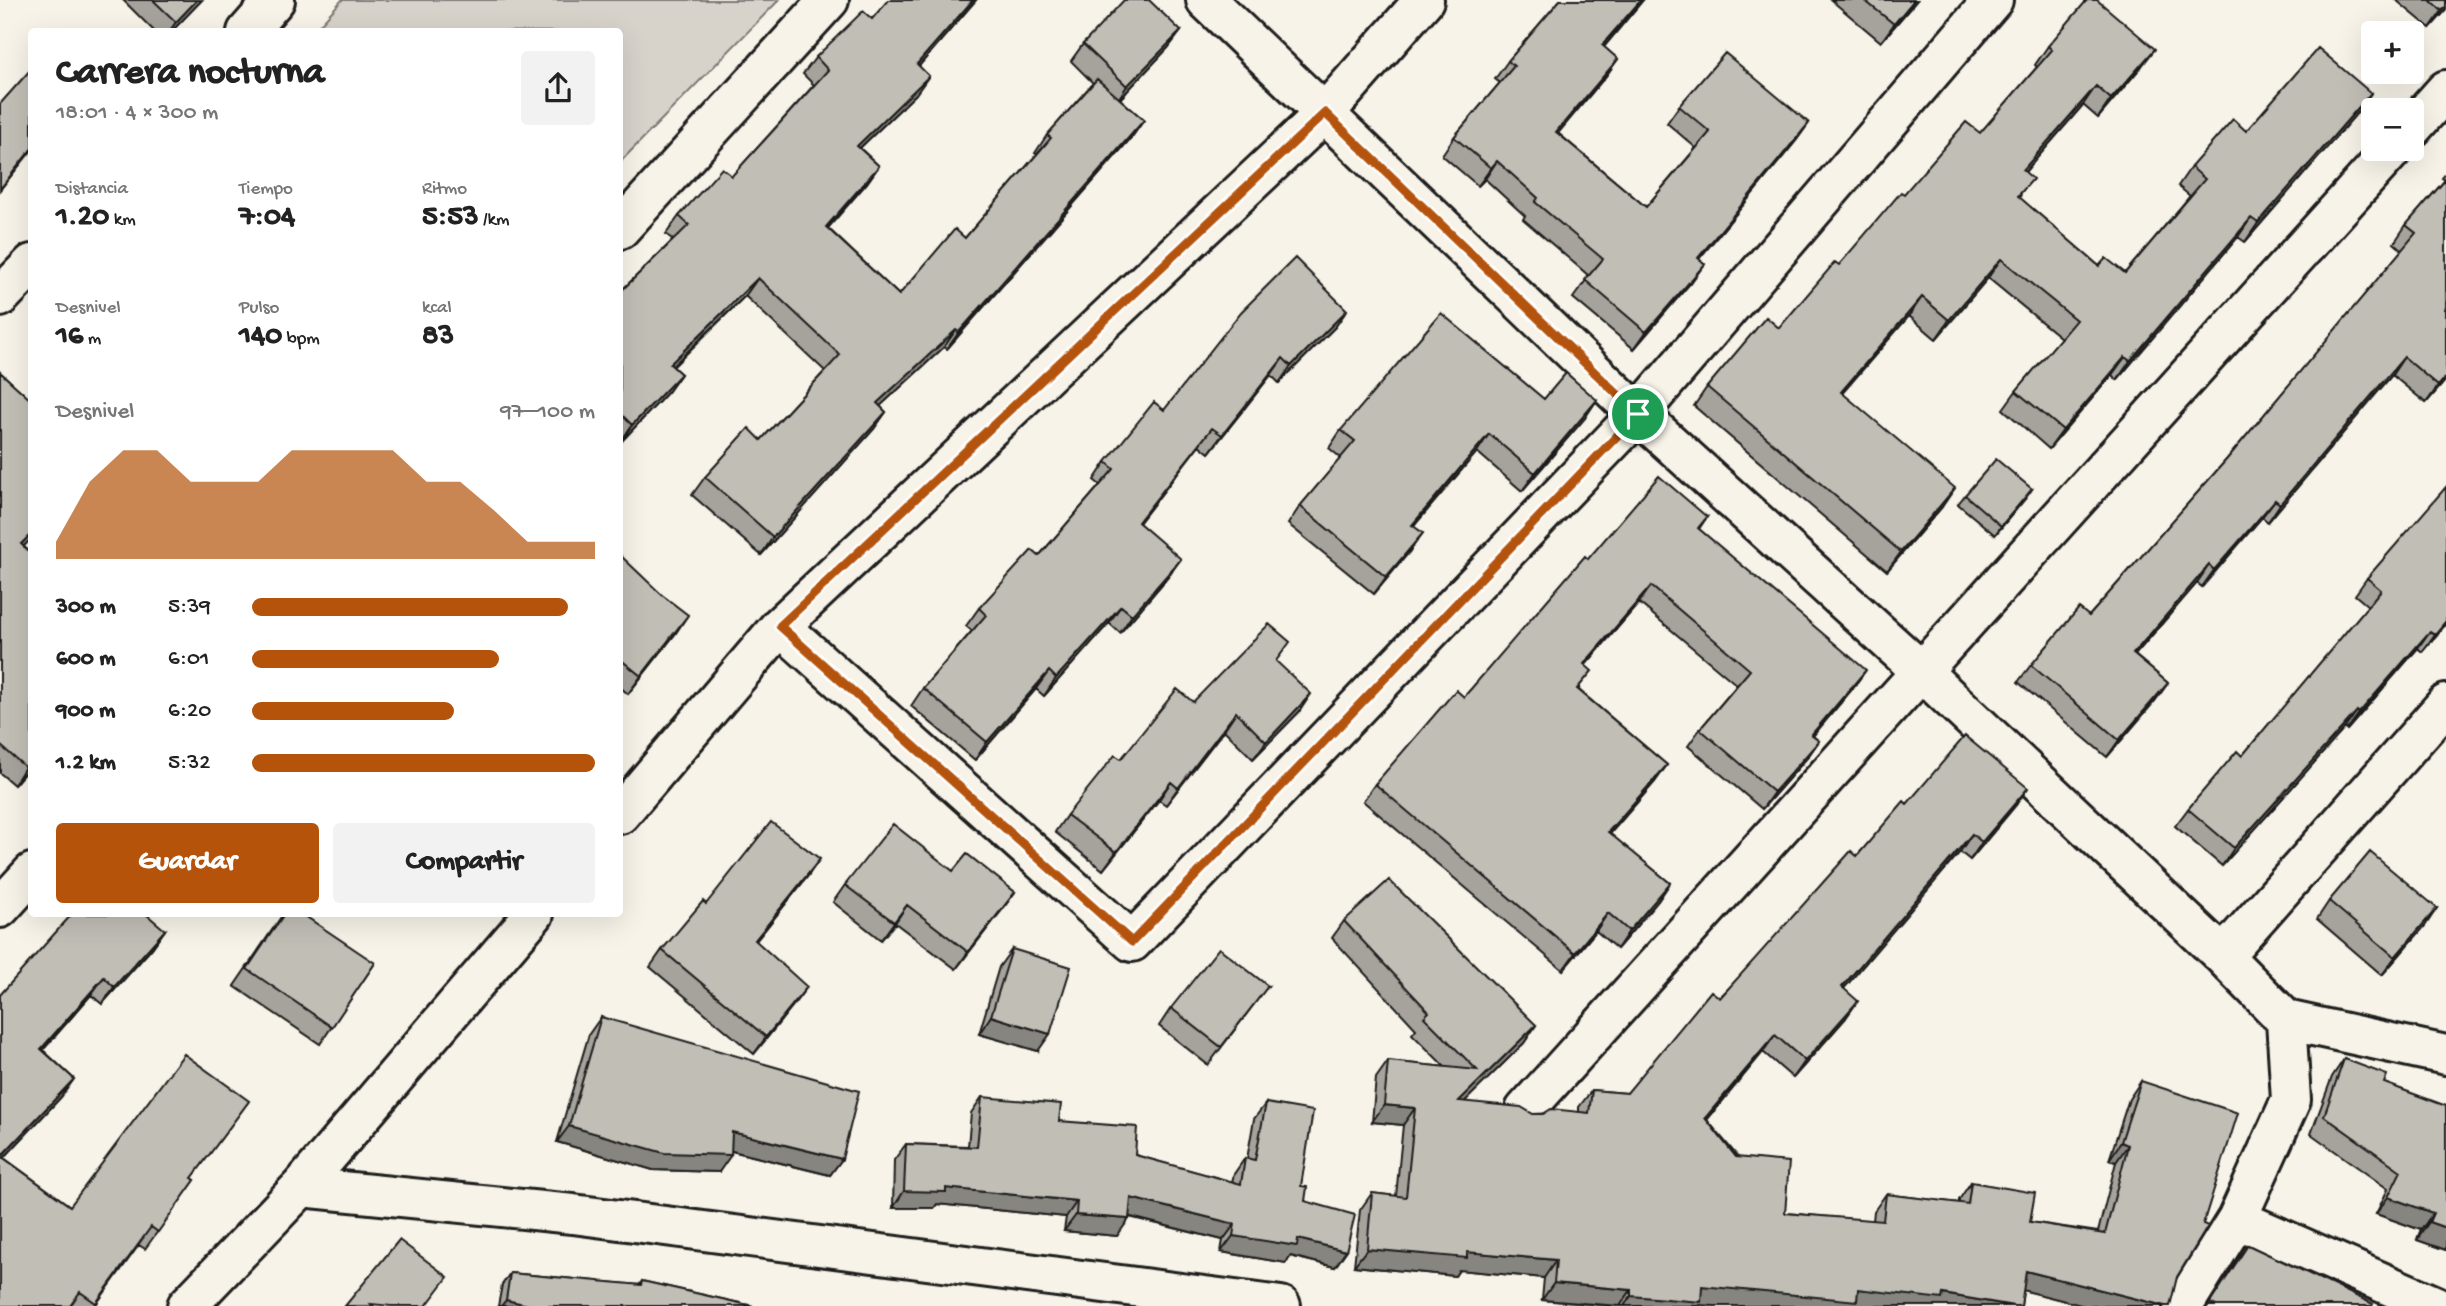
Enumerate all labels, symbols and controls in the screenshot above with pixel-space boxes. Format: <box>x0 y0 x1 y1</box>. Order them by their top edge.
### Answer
map controls <box>2361 21 2424 161</box>
button: + <box>2361 21 2424 84</box>
button: share <box>521 51 595 125</box>
text: Carrera nocturna <box>56 52 324 96</box>
button: − <box>2361 98 2424 161</box>
text: 18:01 · 4 × 300 m <box>56 100 218 127</box>
text: Distancia <box>56 178 128 201</box>
text: Tiempo <box>239 178 293 201</box>
text: Ritmo <box>422 178 467 201</box>
text: 1.20 <box>56 201 109 236</box>
text: 7:04 <box>239 201 295 236</box>
text: 5:53 <box>422 201 479 236</box>
text: km <box>109 209 136 232</box>
text: /km <box>479 209 510 232</box>
text: Desnivel <box>56 297 121 320</box>
text: Pulso <box>239 297 279 320</box>
text: kcal <box>422 297 452 320</box>
text: 16 <box>56 320 83 355</box>
text: 140 <box>239 320 282 355</box>
text: 83 <box>422 320 454 355</box>
text: m <box>83 328 101 351</box>
text: bpm <box>282 328 320 351</box>
pin <box>1608 384 1668 444</box>
icon: arrive <box>1619 395 1657 433</box>
text: Desnivel <box>56 399 134 426</box>
text: 97–100 m <box>500 399 595 426</box>
text: 300 m <box>56 594 116 621</box>
text: 5:39 <box>168 594 211 621</box>
text: 600 m <box>56 646 116 673</box>
text: 6:01 <box>168 646 209 673</box>
text: 900 m <box>56 698 115 725</box>
text: 6:20 <box>168 698 211 725</box>
text: 1.2 km <box>56 750 116 777</box>
text: 5:32 <box>168 750 211 777</box>
button: Guardar <box>56 823 319 903</box>
button: Compartir <box>333 823 595 903</box>

